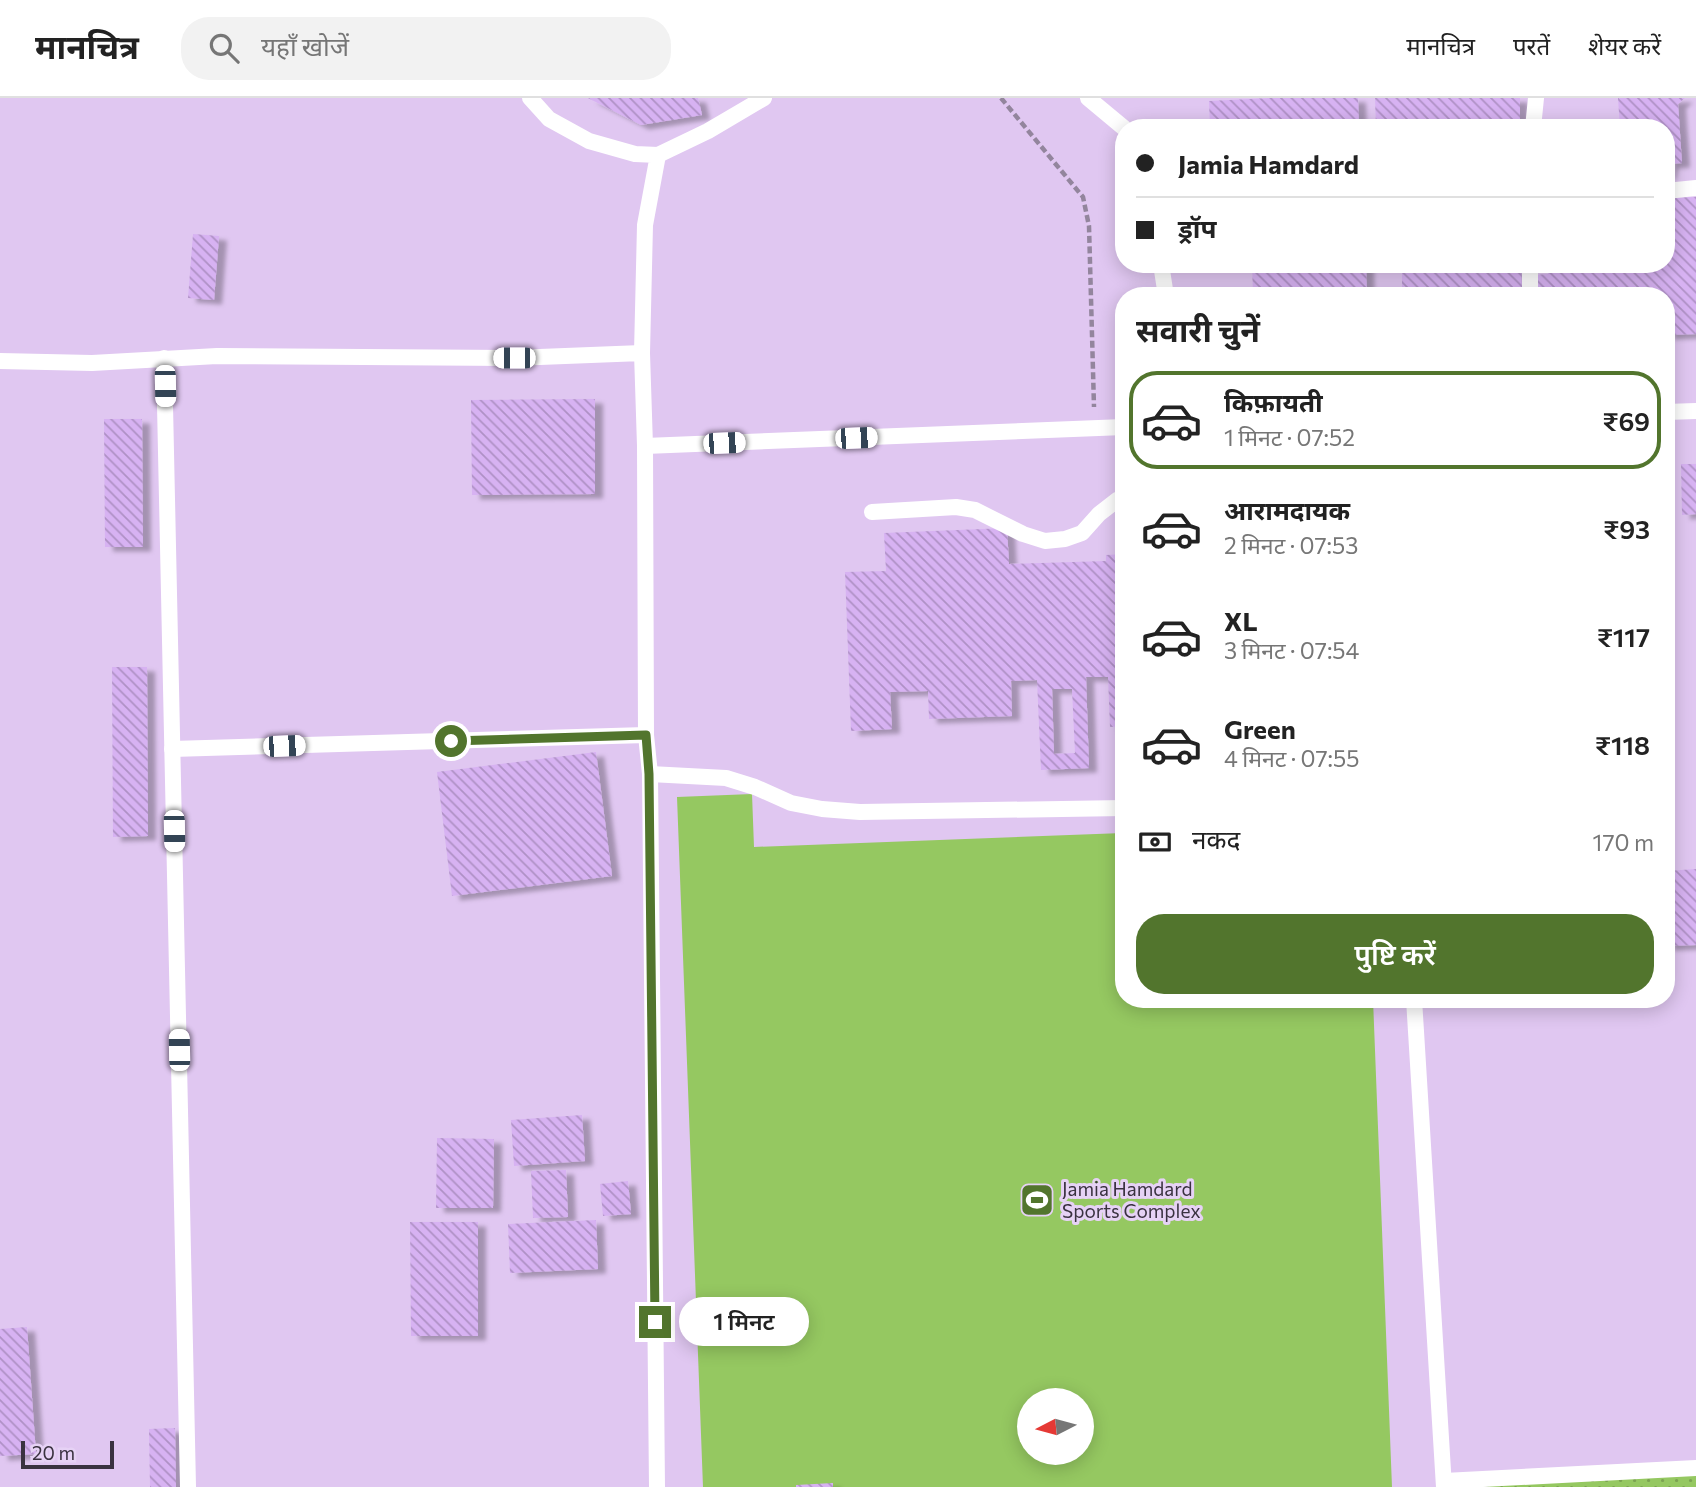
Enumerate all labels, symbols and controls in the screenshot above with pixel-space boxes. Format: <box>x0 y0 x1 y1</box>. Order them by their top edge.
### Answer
search box <box>181 17 671 80</box>
text: मानचित्र <box>35 25 139 66</box>
icon: search <box>205 29 243 67</box>
text: यहाँ खोजें <box>261 30 349 61</box>
text: मानचित्र <box>1406 31 1475 60</box>
text: परतें <box>1513 31 1550 60</box>
text: शेयर करें <box>1588 31 1661 60</box>
text: Jamia Hamdard <box>1178 148 1359 179</box>
text: ड्रॉप <box>1178 212 1216 243</box>
text: सवारी चुनें <box>1136 309 1260 349</box>
car <box>494 348 536 369</box>
car <box>155 365 176 407</box>
text: किफ़ायती <box>1224 386 1323 417</box>
icon: car <box>1140 389 1203 452</box>
text: ₹69 <box>1603 405 1650 436</box>
text: 1 मिनट · 07:52 <box>1224 423 1355 451</box>
car <box>835 427 878 449</box>
car <box>703 432 746 454</box>
text: आरामदायक <box>1224 494 1350 525</box>
icon: car <box>1140 497 1203 560</box>
text: ₹93 <box>1603 513 1650 544</box>
text: 2 मिनट · 07:53 <box>1224 531 1358 559</box>
icon: car <box>1140 605 1203 668</box>
text: XL <box>1224 605 1258 636</box>
text: ₹117 <box>1597 621 1650 652</box>
text: 3 मिनट · 07:54 <box>1224 636 1359 664</box>
icon: car <box>1140 713 1203 776</box>
text: Green <box>1224 713 1296 744</box>
route start <box>435 725 467 757</box>
text: ₹118 <box>1595 729 1650 760</box>
car <box>263 735 306 757</box>
text: 4 मिनट · 07:55 <box>1224 744 1359 772</box>
car <box>164 810 185 852</box>
icon: cash <box>1136 823 1174 861</box>
text: नकद <box>1192 823 1240 854</box>
text: 170 m <box>1593 828 1654 856</box>
button: पुष्टि करें <box>1136 914 1654 994</box>
car <box>169 1029 190 1071</box>
place label: Jamia Hamdard Sports Complex <box>1062 1177 1201 1222</box>
sports icon: Jamia Hamdard Sports Complex <box>1018 1181 1056 1219</box>
callout: 1 मिनट <box>680 1298 809 1346</box>
route end <box>639 1306 671 1338</box>
text: 1 मिनट <box>713 1307 775 1335</box>
north arrow <box>1017 1388 1094 1465</box>
map controls <box>1017 1388 1094 1465</box>
scale bar <box>21 1438 114 1470</box>
text: 20 m <box>32 1441 75 1464</box>

